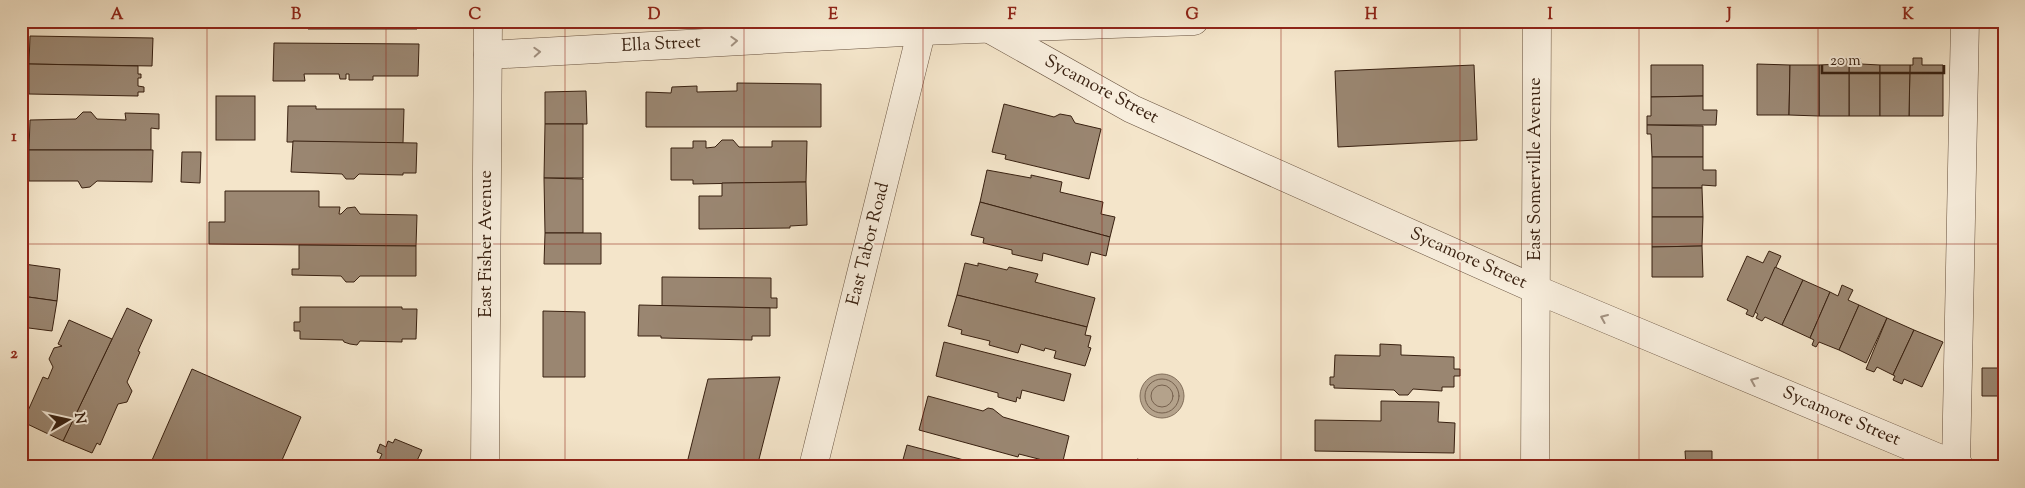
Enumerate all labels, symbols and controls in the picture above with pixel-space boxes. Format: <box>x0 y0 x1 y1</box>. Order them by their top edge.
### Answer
text: A <box>111 4 124 27</box>
text: B <box>291 4 301 27</box>
text: C <box>469 4 482 27</box>
text: D <box>648 4 661 27</box>
text: E <box>828 4 838 27</box>
text: F <box>1008 4 1017 27</box>
text: G <box>1185 4 1199 27</box>
text: H <box>1365 4 1378 27</box>
text: I <box>1547 4 1553 27</box>
text: J <box>1725 4 1732 27</box>
text: K <box>1902 4 1914 27</box>
street label: Ella Street <box>621 30 701 60</box>
one-way arrow <box>730 36 738 47</box>
scale bar <box>1822 42 1945 74</box>
one-way arrow <box>533 47 541 58</box>
street label: Sycamore Street <box>1039 49 1163 131</box>
text: 20 m <box>1830 51 1861 72</box>
street label: East Somerville Avenue <box>1523 77 1549 261</box>
text: 1 <box>11 126 17 149</box>
street label: East Fisher Avenue <box>474 170 500 318</box>
street label: East Tabor Road <box>841 180 897 308</box>
street label: Sycamore Street <box>1405 222 1531 296</box>
one-way arrow <box>1600 314 1608 324</box>
text: 2 <box>10 343 18 366</box>
one-way arrow <box>1750 376 1758 386</box>
street label: Sycamore Street <box>1778 380 1904 454</box>
north arrow <box>42 396 92 446</box>
text: N <box>68 411 90 425</box>

